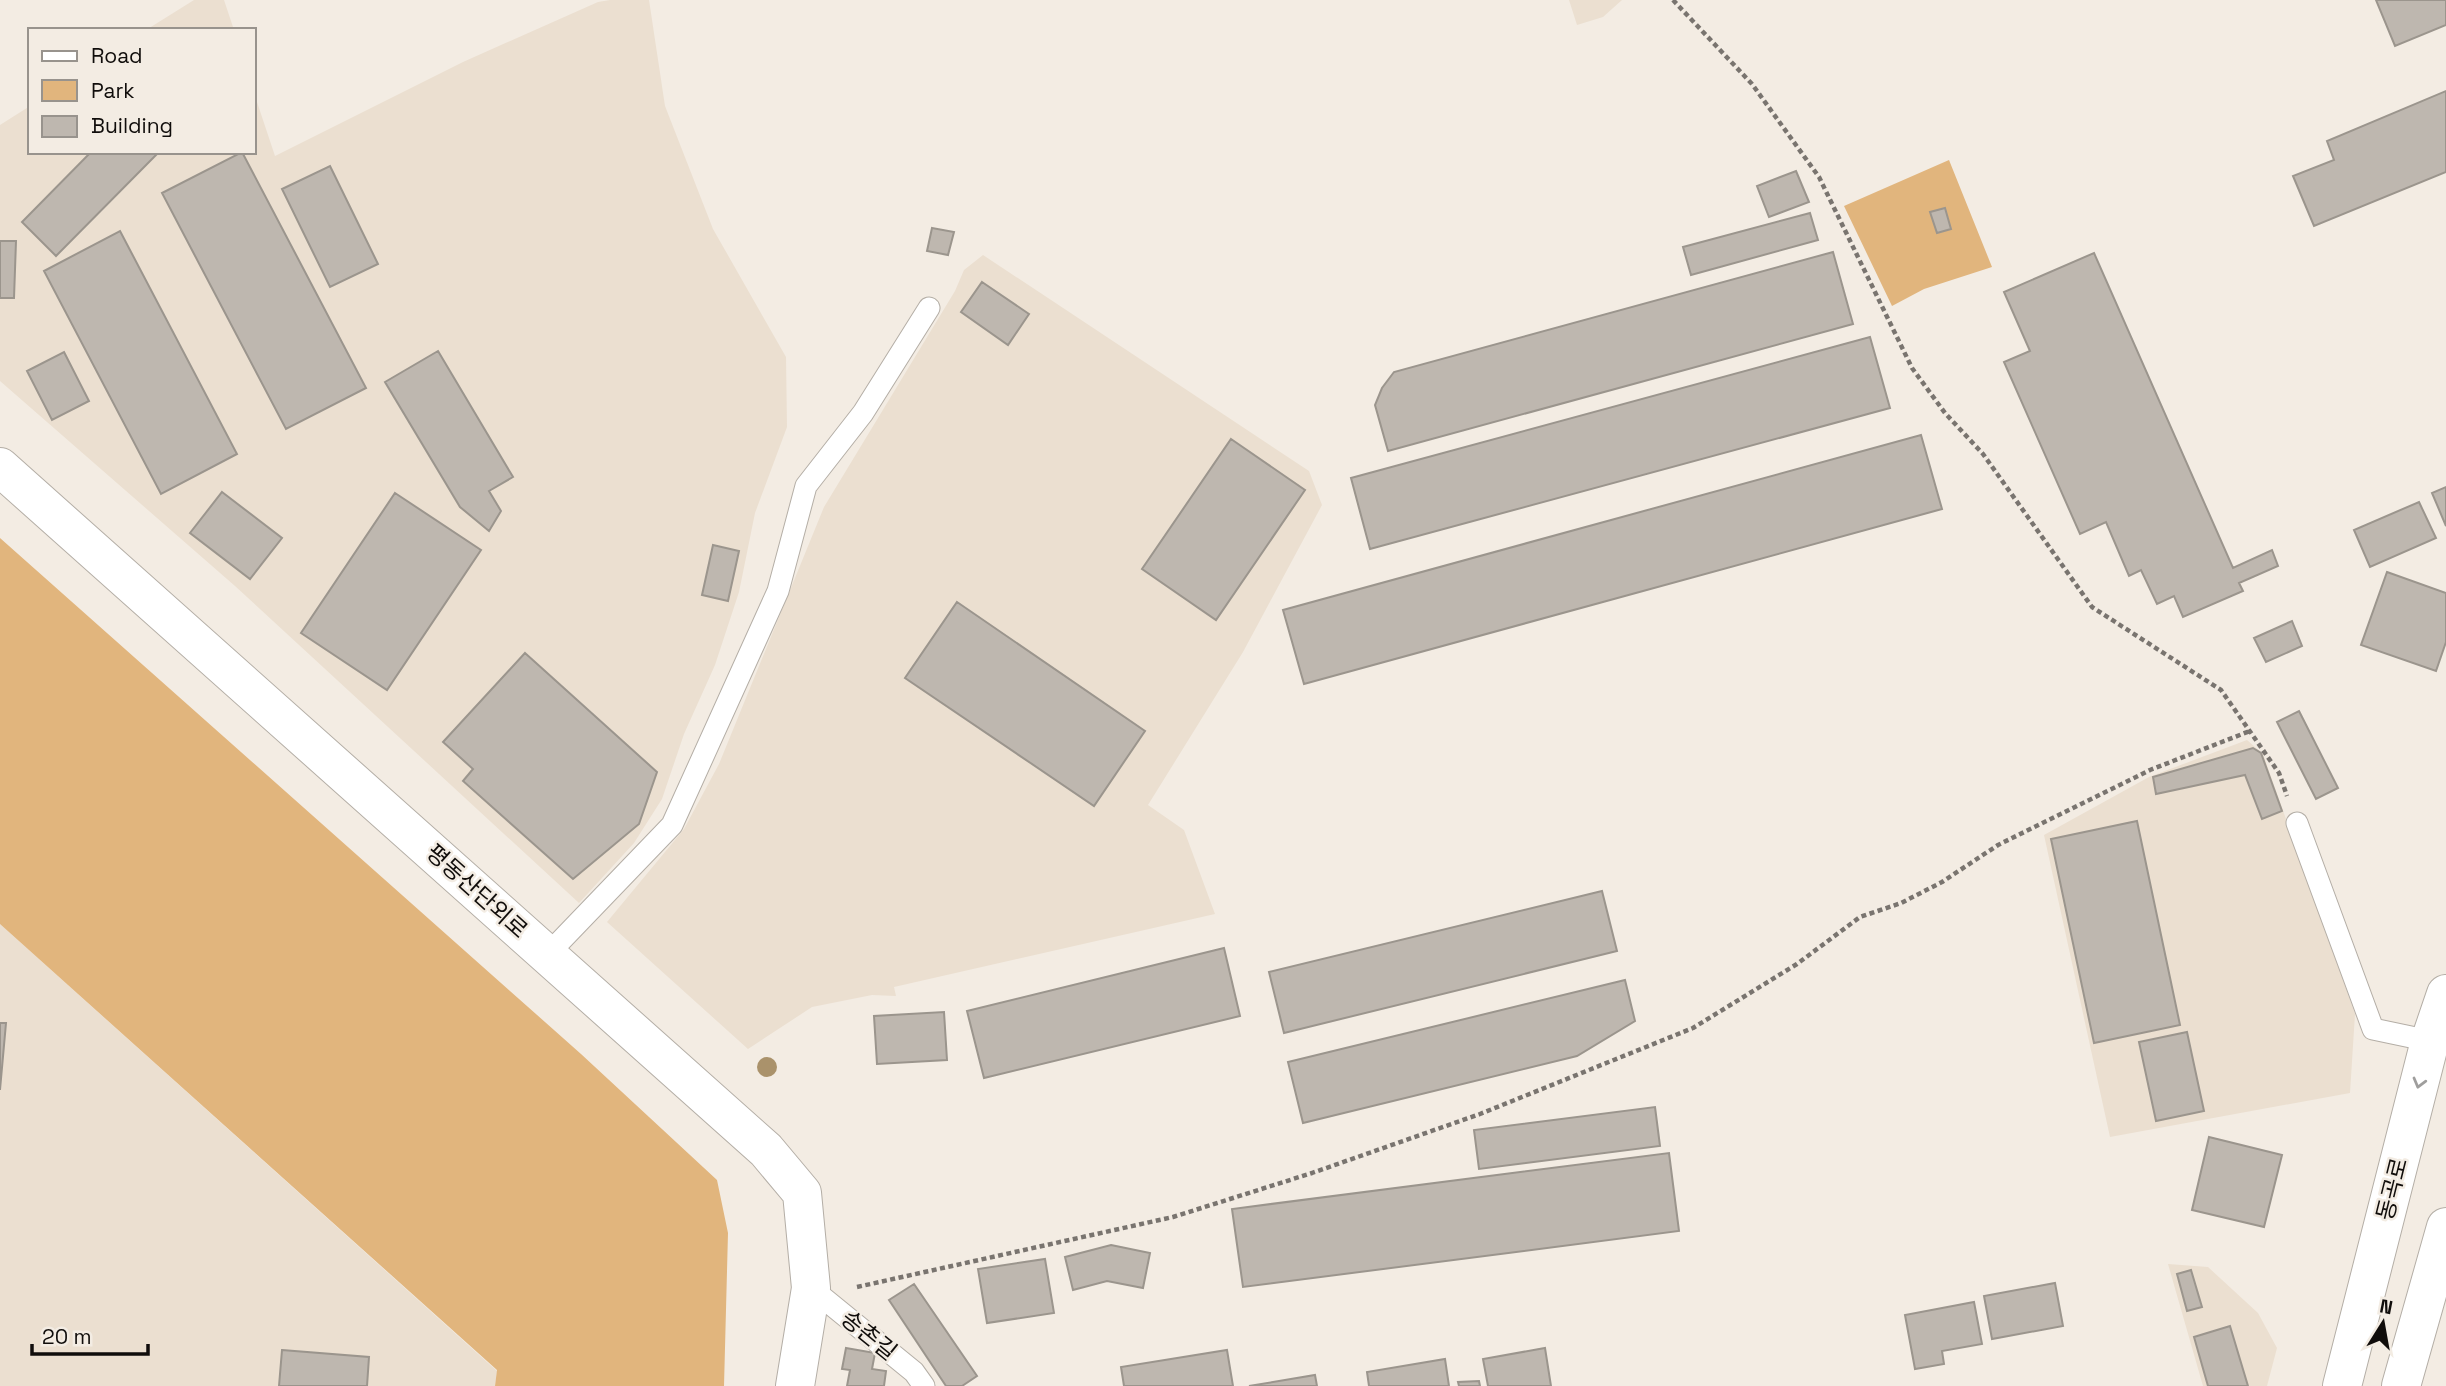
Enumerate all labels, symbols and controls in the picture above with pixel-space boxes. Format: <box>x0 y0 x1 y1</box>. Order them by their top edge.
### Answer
legend <box>28 28 256 154</box>
text: Road <box>91 42 143 69</box>
text: Park <box>91 77 135 104</box>
text: Building <box>91 112 173 139</box>
street label: 평동산단외로 <box>420 837 534 945</box>
one-way arrow <box>2413 1076 2427 1088</box>
street label: 동곡로 <box>2370 1155 2414 1223</box>
north arrow <box>2348 1288 2418 1358</box>
text: N <box>2378 1293 2395 1320</box>
street label: 송촌길 <box>835 1303 903 1367</box>
scale bar <box>32 1312 147 1356</box>
text: 20 m <box>42 1323 92 1350</box>

